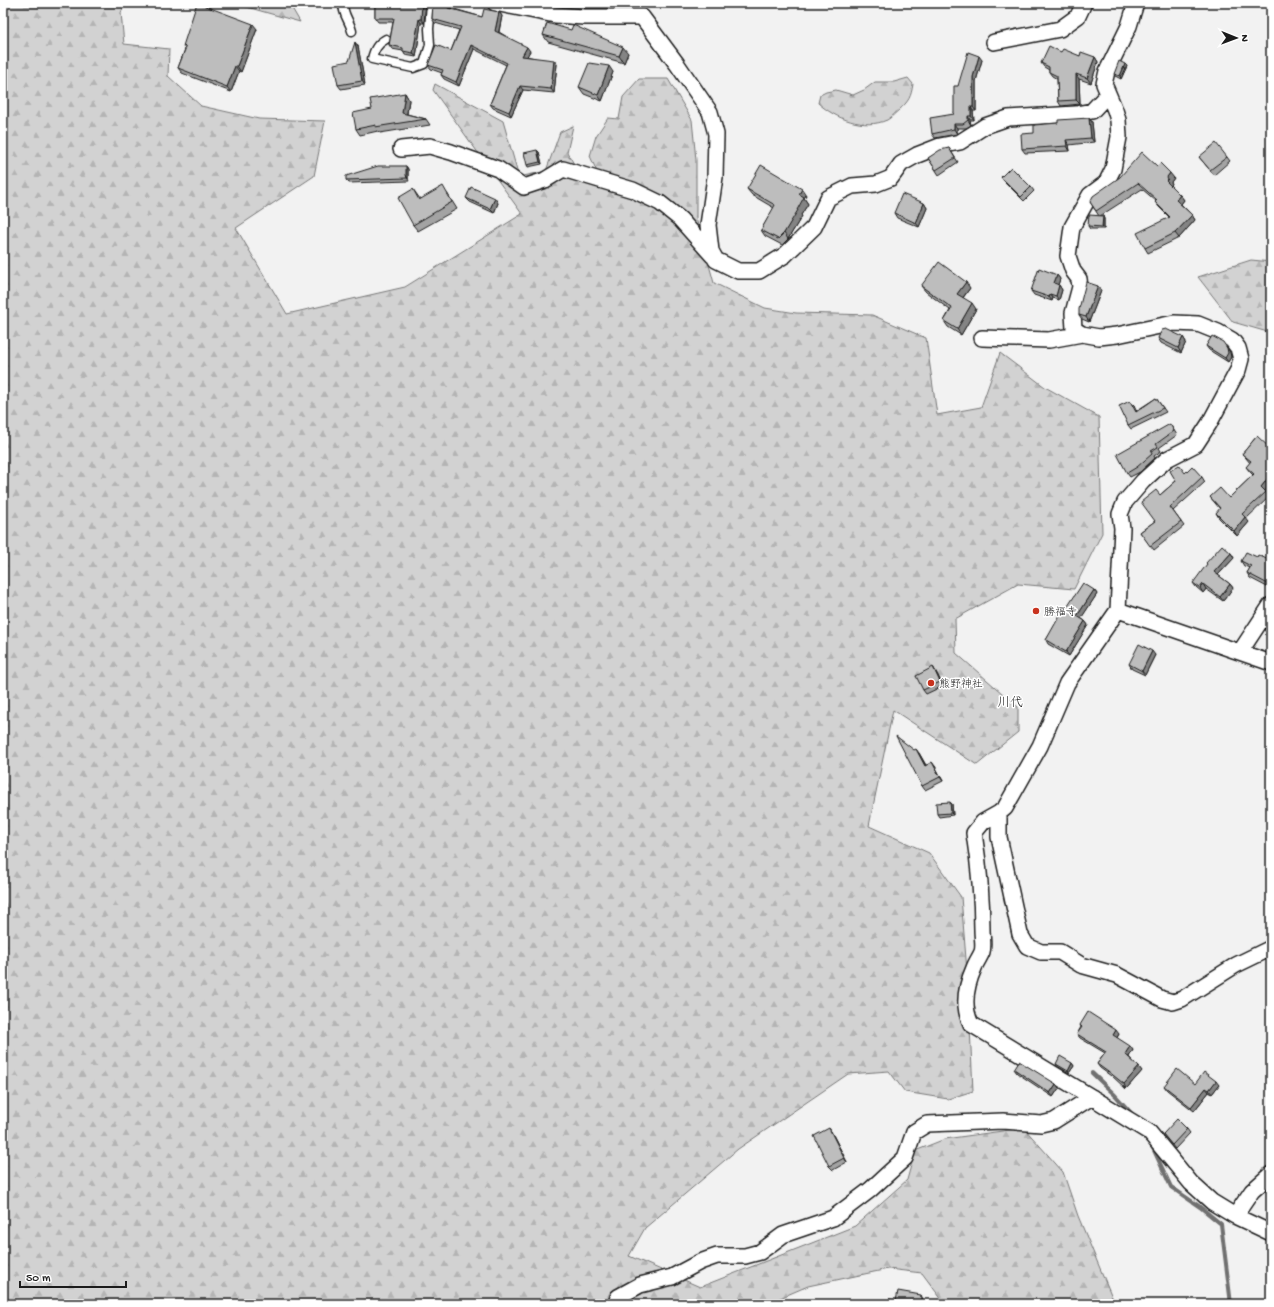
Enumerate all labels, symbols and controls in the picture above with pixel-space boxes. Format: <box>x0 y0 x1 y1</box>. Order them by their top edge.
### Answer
north arrow <box>1216 18 1256 58</box>
text: N <box>1238 34 1250 42</box>
marker: 勝福寺 <box>1031 606 1041 616</box>
place label: 勝福寺 <box>1044 606 1077 619</box>
marker: 熊野神社 <box>926 678 936 688</box>
place label: 熊野神社 <box>939 678 983 691</box>
district label: 川代 <box>997 696 1023 711</box>
scale bar <box>20 1263 126 1289</box>
text: 50 m <box>26 1272 51 1286</box>

